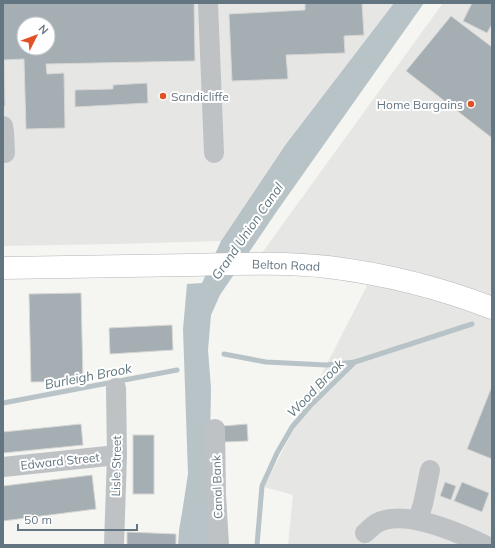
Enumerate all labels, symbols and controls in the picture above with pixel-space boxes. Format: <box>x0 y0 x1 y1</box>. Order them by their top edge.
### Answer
north arrow <box>16 16 56 56</box>
text: N <box>35 22 51 37</box>
place label: Sandicliffe <box>171 89 229 104</box>
marker: Sandicliffe <box>158 91 168 101</box>
place label: Home Bargains <box>377 97 463 112</box>
marker: Home Bargains <box>466 99 476 109</box>
water label: Grand Union Canal <box>208 179 287 282</box>
street label: Belton Road <box>252 256 320 274</box>
water label: Wood Brook <box>283 355 347 420</box>
water label: Burleigh Brook <box>43 360 133 392</box>
street label: Lisle Street <box>108 435 124 497</box>
street label: Edward Street <box>20 449 100 473</box>
street label: Canal Bank <box>208 454 226 519</box>
scale bar <box>18 506 137 532</box>
text: 50 m <box>24 512 52 527</box>

